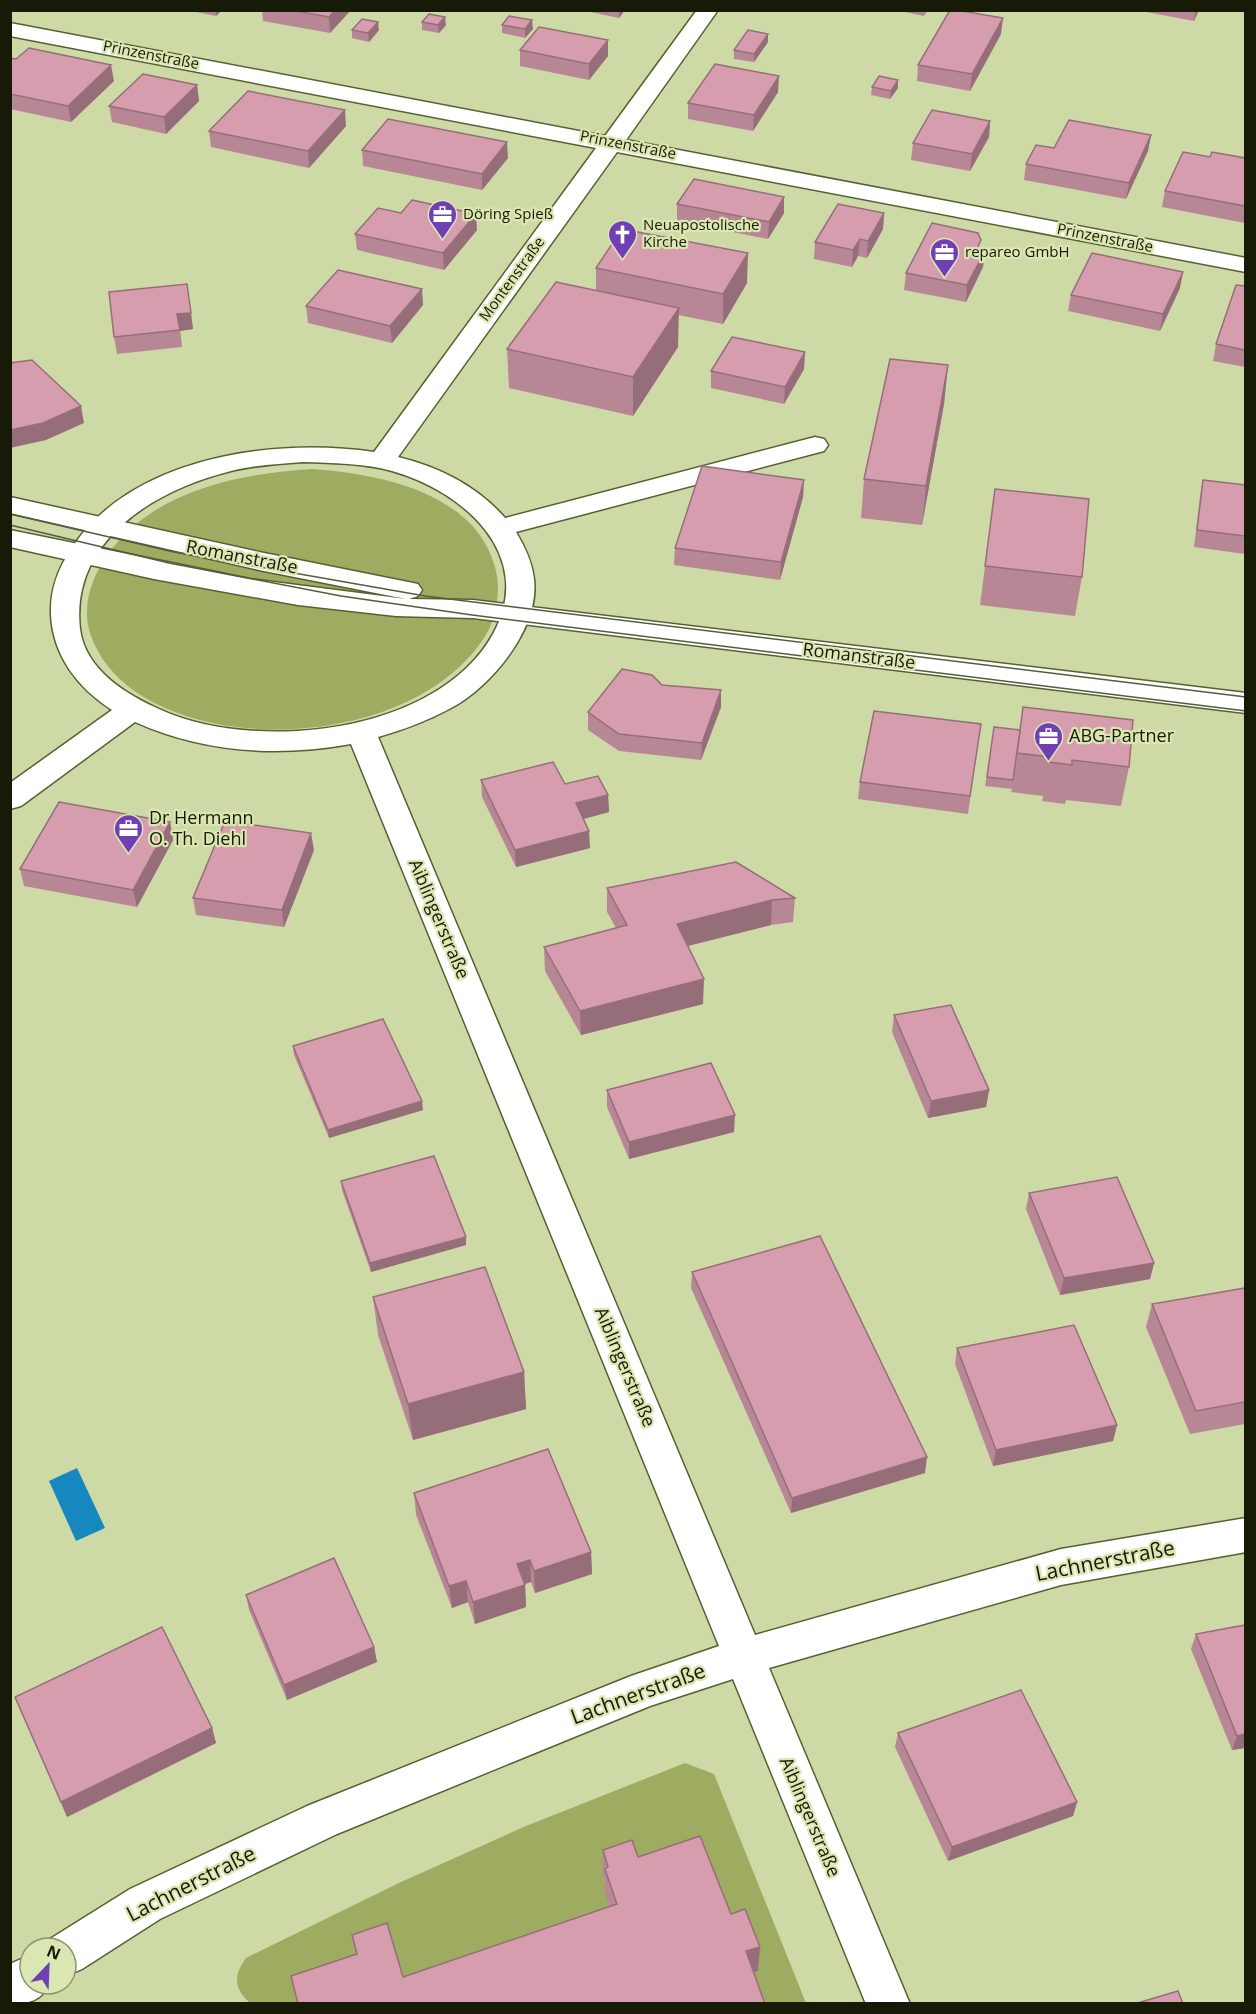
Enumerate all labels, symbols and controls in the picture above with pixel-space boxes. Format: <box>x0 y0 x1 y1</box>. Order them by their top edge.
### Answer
street label: Prinzenstraße <box>101 35 201 73</box>
street label: Prinzenstraße <box>578 125 678 163</box>
office icon: Döring Spieß <box>426 198 458 240</box>
place label: Döring Spieß <box>463 203 553 223</box>
place label: Neuapostolische Kirche <box>643 214 760 251</box>
church icon: Neuapostolische Kirche <box>606 218 638 260</box>
street label: Prinzenstraße <box>1055 218 1155 256</box>
street label: Montenstraße <box>474 232 548 325</box>
office icon: repareo GmbH <box>928 236 960 278</box>
place label: repareo GmbH <box>965 241 1070 261</box>
street label: Romanstraße <box>184 533 300 579</box>
street label: Romanstraße <box>801 636 917 674</box>
office icon: ABG-Partner <box>1032 720 1064 762</box>
place label: ABG-Partner <box>1069 723 1175 747</box>
place label: Dr Hermann O. Th. Diehl <box>149 805 254 850</box>
office icon: Dr Hermann O. Th. Diehl <box>112 812 144 854</box>
street label: Aiblingerstraße <box>404 855 476 982</box>
street label: Aiblingerstraße <box>590 1303 662 1430</box>
street label: Lachnerstraße <box>1033 1533 1177 1587</box>
street label: Lachnerstraße <box>566 1656 709 1730</box>
street label: Aiblingerstraße <box>775 1753 847 1880</box>
street label: Lachnerstraße <box>121 1839 260 1928</box>
north arrow <box>18 1936 78 1996</box>
text: N <box>44 1940 64 1965</box>

